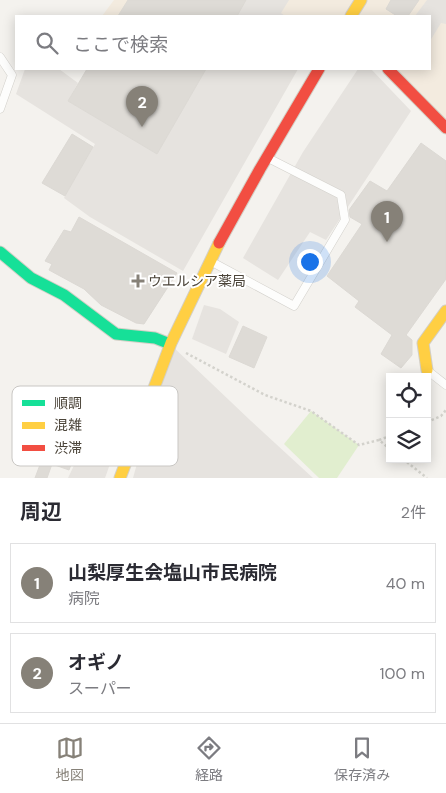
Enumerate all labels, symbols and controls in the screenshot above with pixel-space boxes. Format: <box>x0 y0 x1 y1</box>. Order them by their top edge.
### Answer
search box <box>15 15 431 70</box>
icon: search <box>33 29 61 57</box>
text: ここで検索 <box>73 32 168 57</box>
pin: 2 <box>126 86 158 127</box>
pin: 1 <box>371 201 403 242</box>
your location <box>297 249 323 275</box>
place label: ウエルシア薬局 <box>148 272 246 290</box>
marker: ウエルシア薬局 <box>132 275 144 287</box>
map controls <box>386 373 431 463</box>
button: locate <box>386 373 431 418</box>
legend <box>12 386 178 466</box>
text: 順調 <box>54 394 82 412</box>
text: 混雑 <box>54 416 82 434</box>
button: layers <box>386 418 431 463</box>
text: 渋滞 <box>54 439 82 457</box>
text: 周辺 <box>20 498 62 526</box>
text: 2件 <box>401 502 426 523</box>
text: 山梨厚生会塩山市民病院 <box>68 560 277 585</box>
text: 1 <box>34 573 40 594</box>
text: 40 m <box>386 573 425 594</box>
text: 病院 <box>68 588 100 609</box>
text: オギノ <box>68 650 124 675</box>
text: 2 <box>32 663 42 684</box>
text: 100 m <box>380 663 425 684</box>
text: スーパー <box>68 678 132 699</box>
tab: 地図 <box>56 734 84 784</box>
tab: 経路 <box>195 734 223 784</box>
tab: 保存済み <box>334 734 390 784</box>

